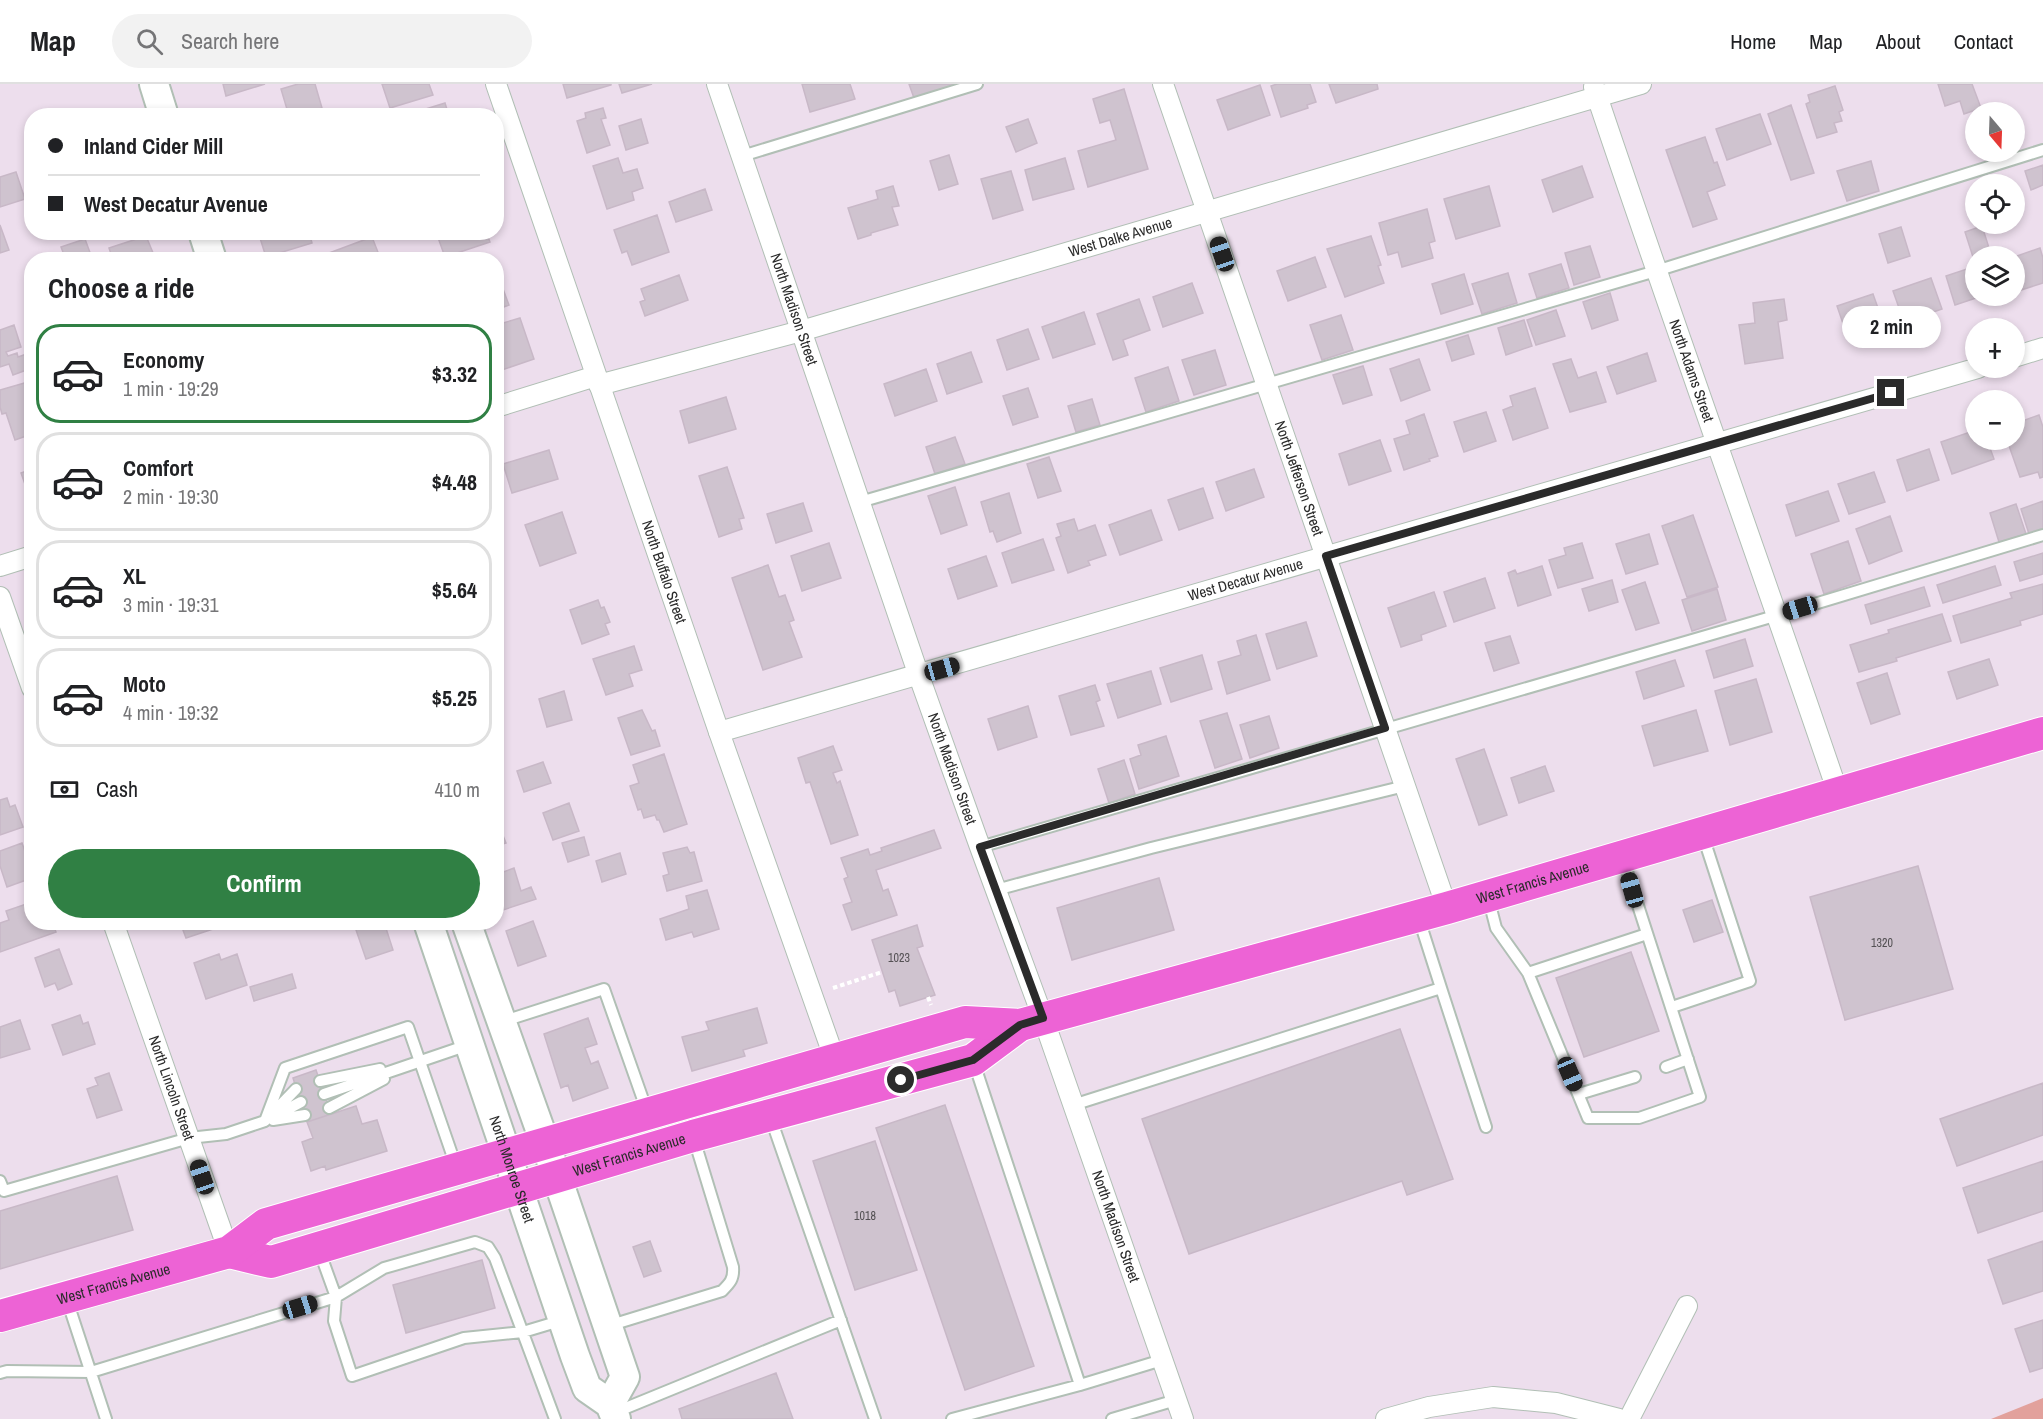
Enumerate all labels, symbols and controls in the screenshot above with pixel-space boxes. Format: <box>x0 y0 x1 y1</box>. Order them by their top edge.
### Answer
search box <box>112 14 532 68</box>
text: Map <box>30 22 76 60</box>
icon: search <box>133 25 166 58</box>
text: Search here <box>181 26 279 56</box>
text: Home <box>1730 27 1776 56</box>
text: Map <box>1809 27 1843 56</box>
text: About <box>1876 27 1921 56</box>
text: Contact <box>1954 27 2013 56</box>
north arrow <box>1965 102 2025 162</box>
map controls <box>1965 102 2025 450</box>
text: Inland Cider Mill <box>84 131 223 161</box>
button: locate <box>1965 174 2025 234</box>
text: West Decatur Avenue <box>84 189 268 219</box>
street label: West Dalke Avenue <box>1066 211 1175 262</box>
car <box>1208 234 1236 274</box>
button: layers <box>1965 246 2025 306</box>
street label: North Madison Street <box>765 250 823 368</box>
text: Choose a ride <box>48 270 194 306</box>
callout: 2 min <box>1842 306 1940 348</box>
text: 2 min <box>1870 313 1913 340</box>
street label: North Adams Street <box>1664 316 1720 425</box>
button: + <box>1965 318 2025 378</box>
text: Economy <box>123 345 204 375</box>
icon: car <box>51 347 105 401</box>
text: $3.32 <box>432 359 477 389</box>
text: 1 min · 19:29 <box>123 375 219 402</box>
route end <box>1877 379 1904 406</box>
button: − <box>1965 390 2025 450</box>
street label: North Jefferson Street <box>1270 418 1329 539</box>
text: Comfort <box>123 453 193 483</box>
icon: car <box>51 455 105 509</box>
text: $4.48 <box>432 467 477 497</box>
text: 2 min · 19:30 <box>123 483 219 510</box>
street label: North Buffalo Street <box>637 517 692 627</box>
street label: West Decatur Avenue <box>1185 553 1305 606</box>
text: XL <box>123 561 146 591</box>
icon: car <box>51 563 105 617</box>
text: $5.64 <box>432 575 477 605</box>
text: 3 min · 19:31 <box>123 591 219 618</box>
car <box>1780 594 1820 622</box>
car <box>922 655 962 683</box>
text: Moto <box>123 669 166 699</box>
icon: car <box>51 671 105 725</box>
text: $5.25 <box>432 683 477 713</box>
text: 4 min · 19:32 <box>123 699 219 726</box>
street label: North Madison Street <box>923 710 982 828</box>
icon: cash <box>48 773 81 806</box>
text: Cash <box>96 774 138 804</box>
text: 410 m <box>434 776 480 803</box>
button: Confirm <box>48 849 480 918</box>
street label: West Francis Avenue <box>1474 856 1592 909</box>
car <box>1618 870 1646 910</box>
house number: 1320 <box>1871 935 1893 951</box>
house number: 1023 <box>888 950 910 966</box>
street label: North Lincoln Street <box>144 1033 200 1144</box>
car <box>1555 1054 1585 1094</box>
route start <box>887 1066 914 1093</box>
street label: North Monroe Street <box>484 1113 540 1226</box>
street label: West Francis Avenue <box>570 1128 688 1181</box>
car <box>188 1157 216 1197</box>
street label: North Madison Street <box>1087 1167 1146 1285</box>
house number: 1018 <box>854 1208 876 1224</box>
street label: West Francis Avenue <box>55 1258 173 1310</box>
car <box>280 1293 320 1321</box>

